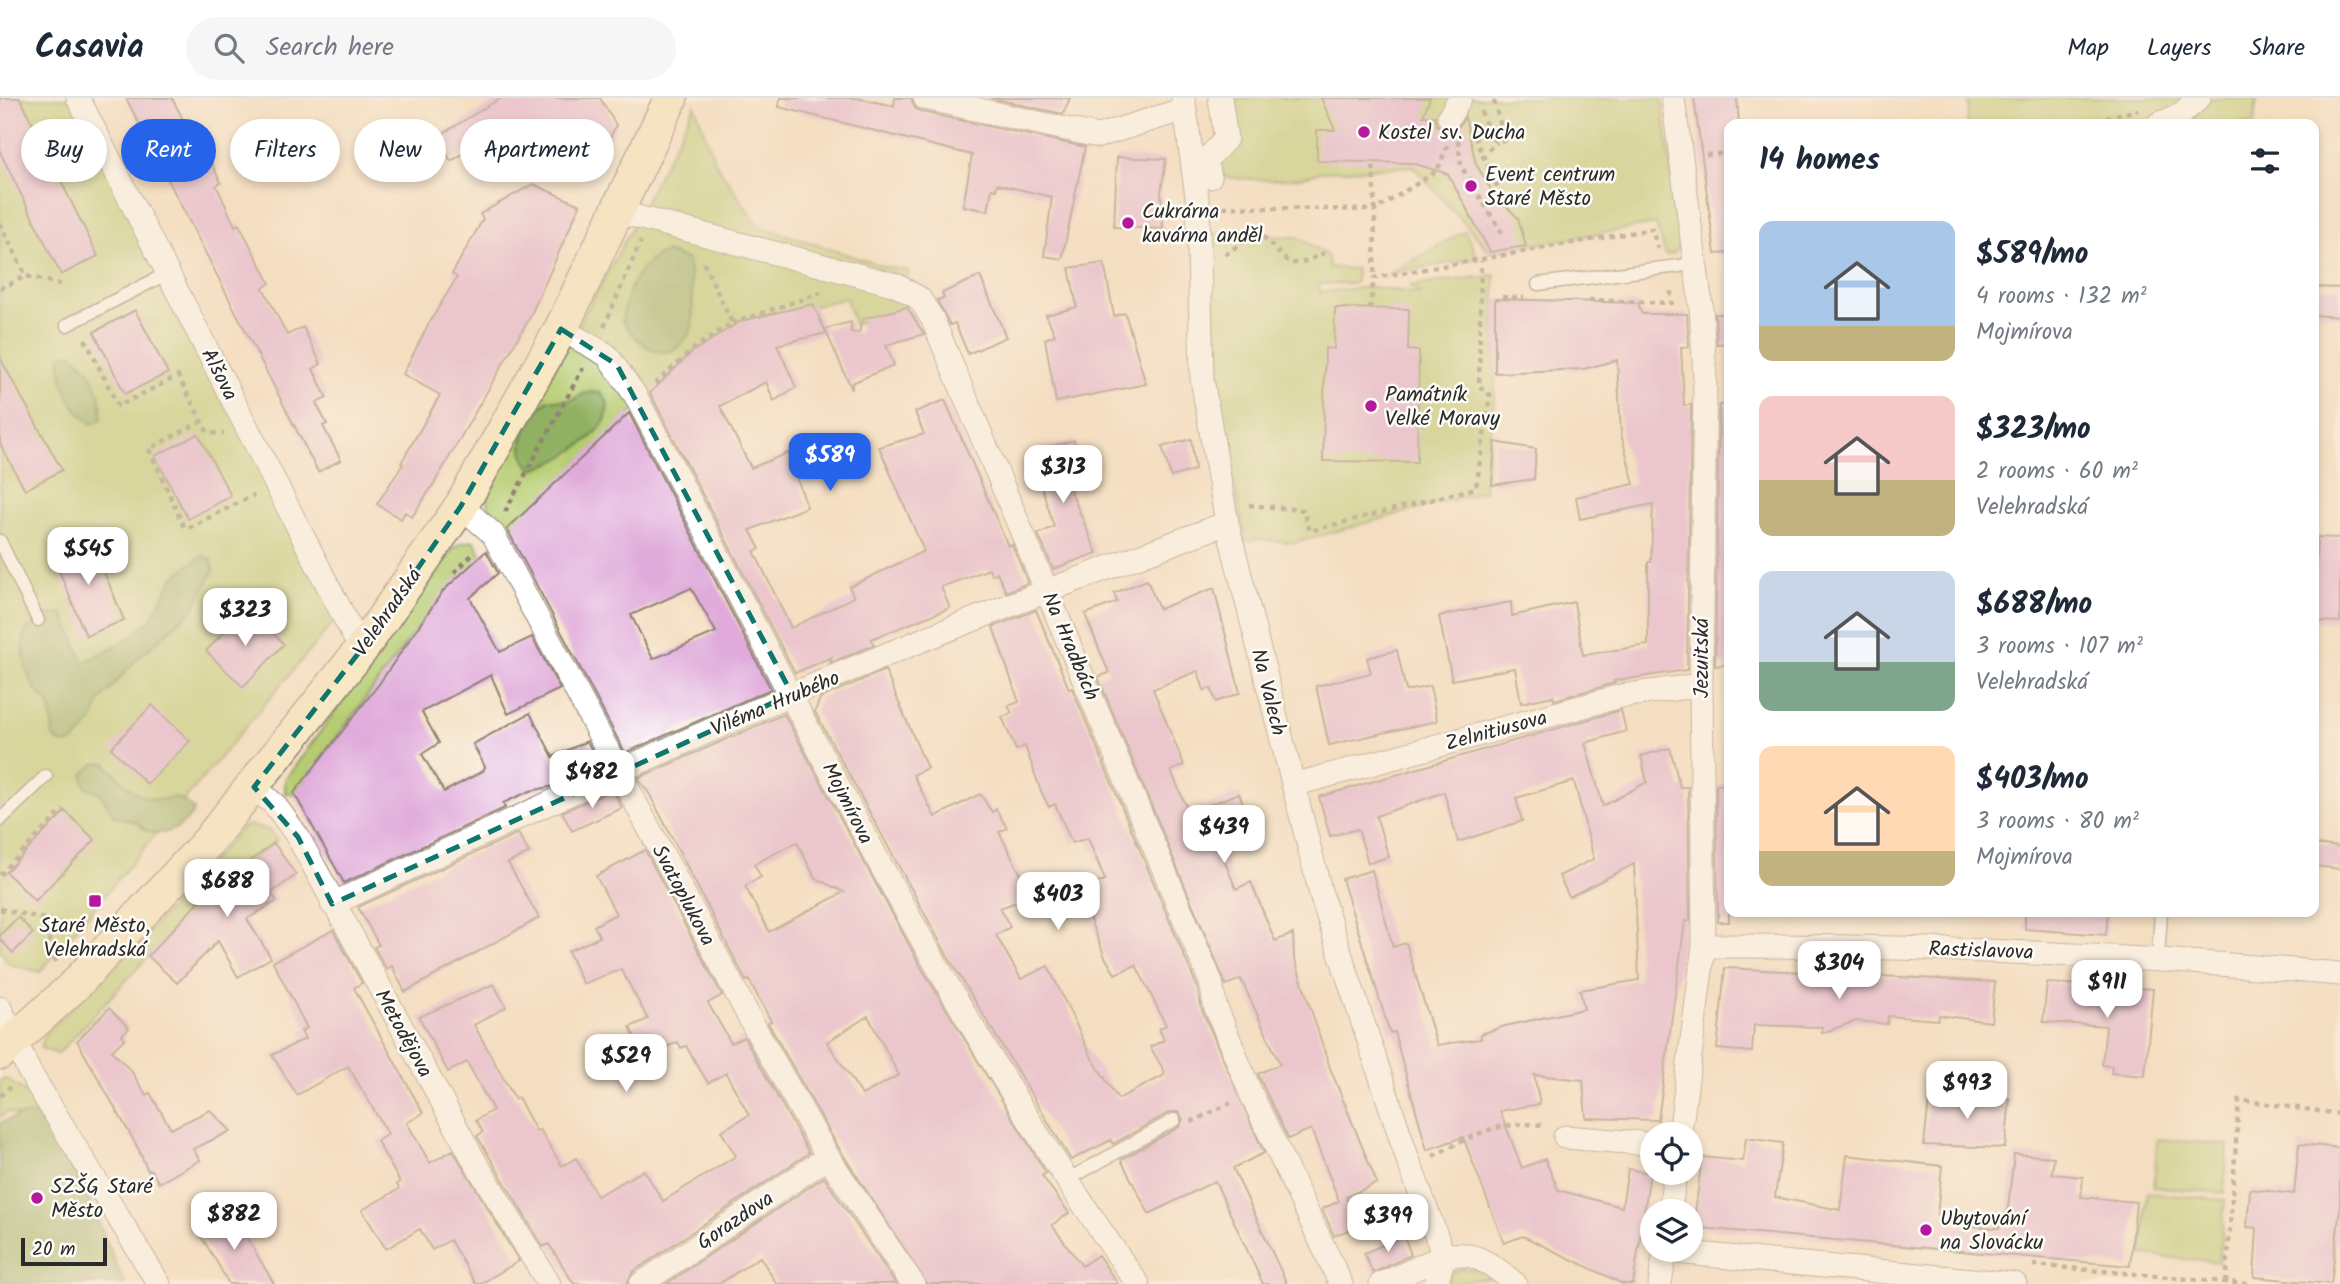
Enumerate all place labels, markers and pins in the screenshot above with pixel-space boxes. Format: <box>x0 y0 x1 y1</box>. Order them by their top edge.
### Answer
place label: Kostel sv. Ducha <box>1378 117 1525 150</box>
marker: Kostel sv. Ducha <box>1356 124 1372 140</box>
place label: Event centrum Staré Město <box>1485 159 1615 216</box>
marker: Event centrum Staré Město <box>1463 178 1479 194</box>
place label: Cukrárna kavárna anděl <box>1142 196 1263 253</box>
marker: Cukrárna kavárna anděl <box>1120 215 1136 231</box>
place label: Památník Velké Moravy <box>1385 379 1500 436</box>
marker: Památník Velké Moravy <box>1363 398 1379 414</box>
pin: $589 <box>789 434 871 493</box>
pin: $313 <box>1022 446 1104 505</box>
pin: $545 <box>47 528 129 587</box>
pin: $323 <box>204 588 286 648</box>
pin: $482 <box>551 750 633 810</box>
pin: $439 <box>1183 806 1265 865</box>
pin: $688 <box>186 860 268 919</box>
pin: $403 <box>1017 872 1099 932</box>
marker: Staré Město, Velehradská <box>87 893 103 909</box>
place label: Staré Město, Velehradská <box>40 910 150 967</box>
pin: $304 <box>1798 942 1880 1001</box>
pin: $911 <box>2066 960 2148 1020</box>
pin: $529 <box>585 1034 667 1094</box>
pin: $993 <box>1926 1062 2008 1121</box>
place label: SZŠG Staré Město <box>51 1171 154 1228</box>
marker: SZŠG Staré Město <box>29 1190 45 1206</box>
pin: $882 <box>193 1192 275 1252</box>
pin: $399 <box>1347 1194 1429 1254</box>
place label: Ubytování na Slovácku <box>1940 1203 2043 1260</box>
marker: Ubytování na Slovácku <box>1918 1222 1934 1238</box>

